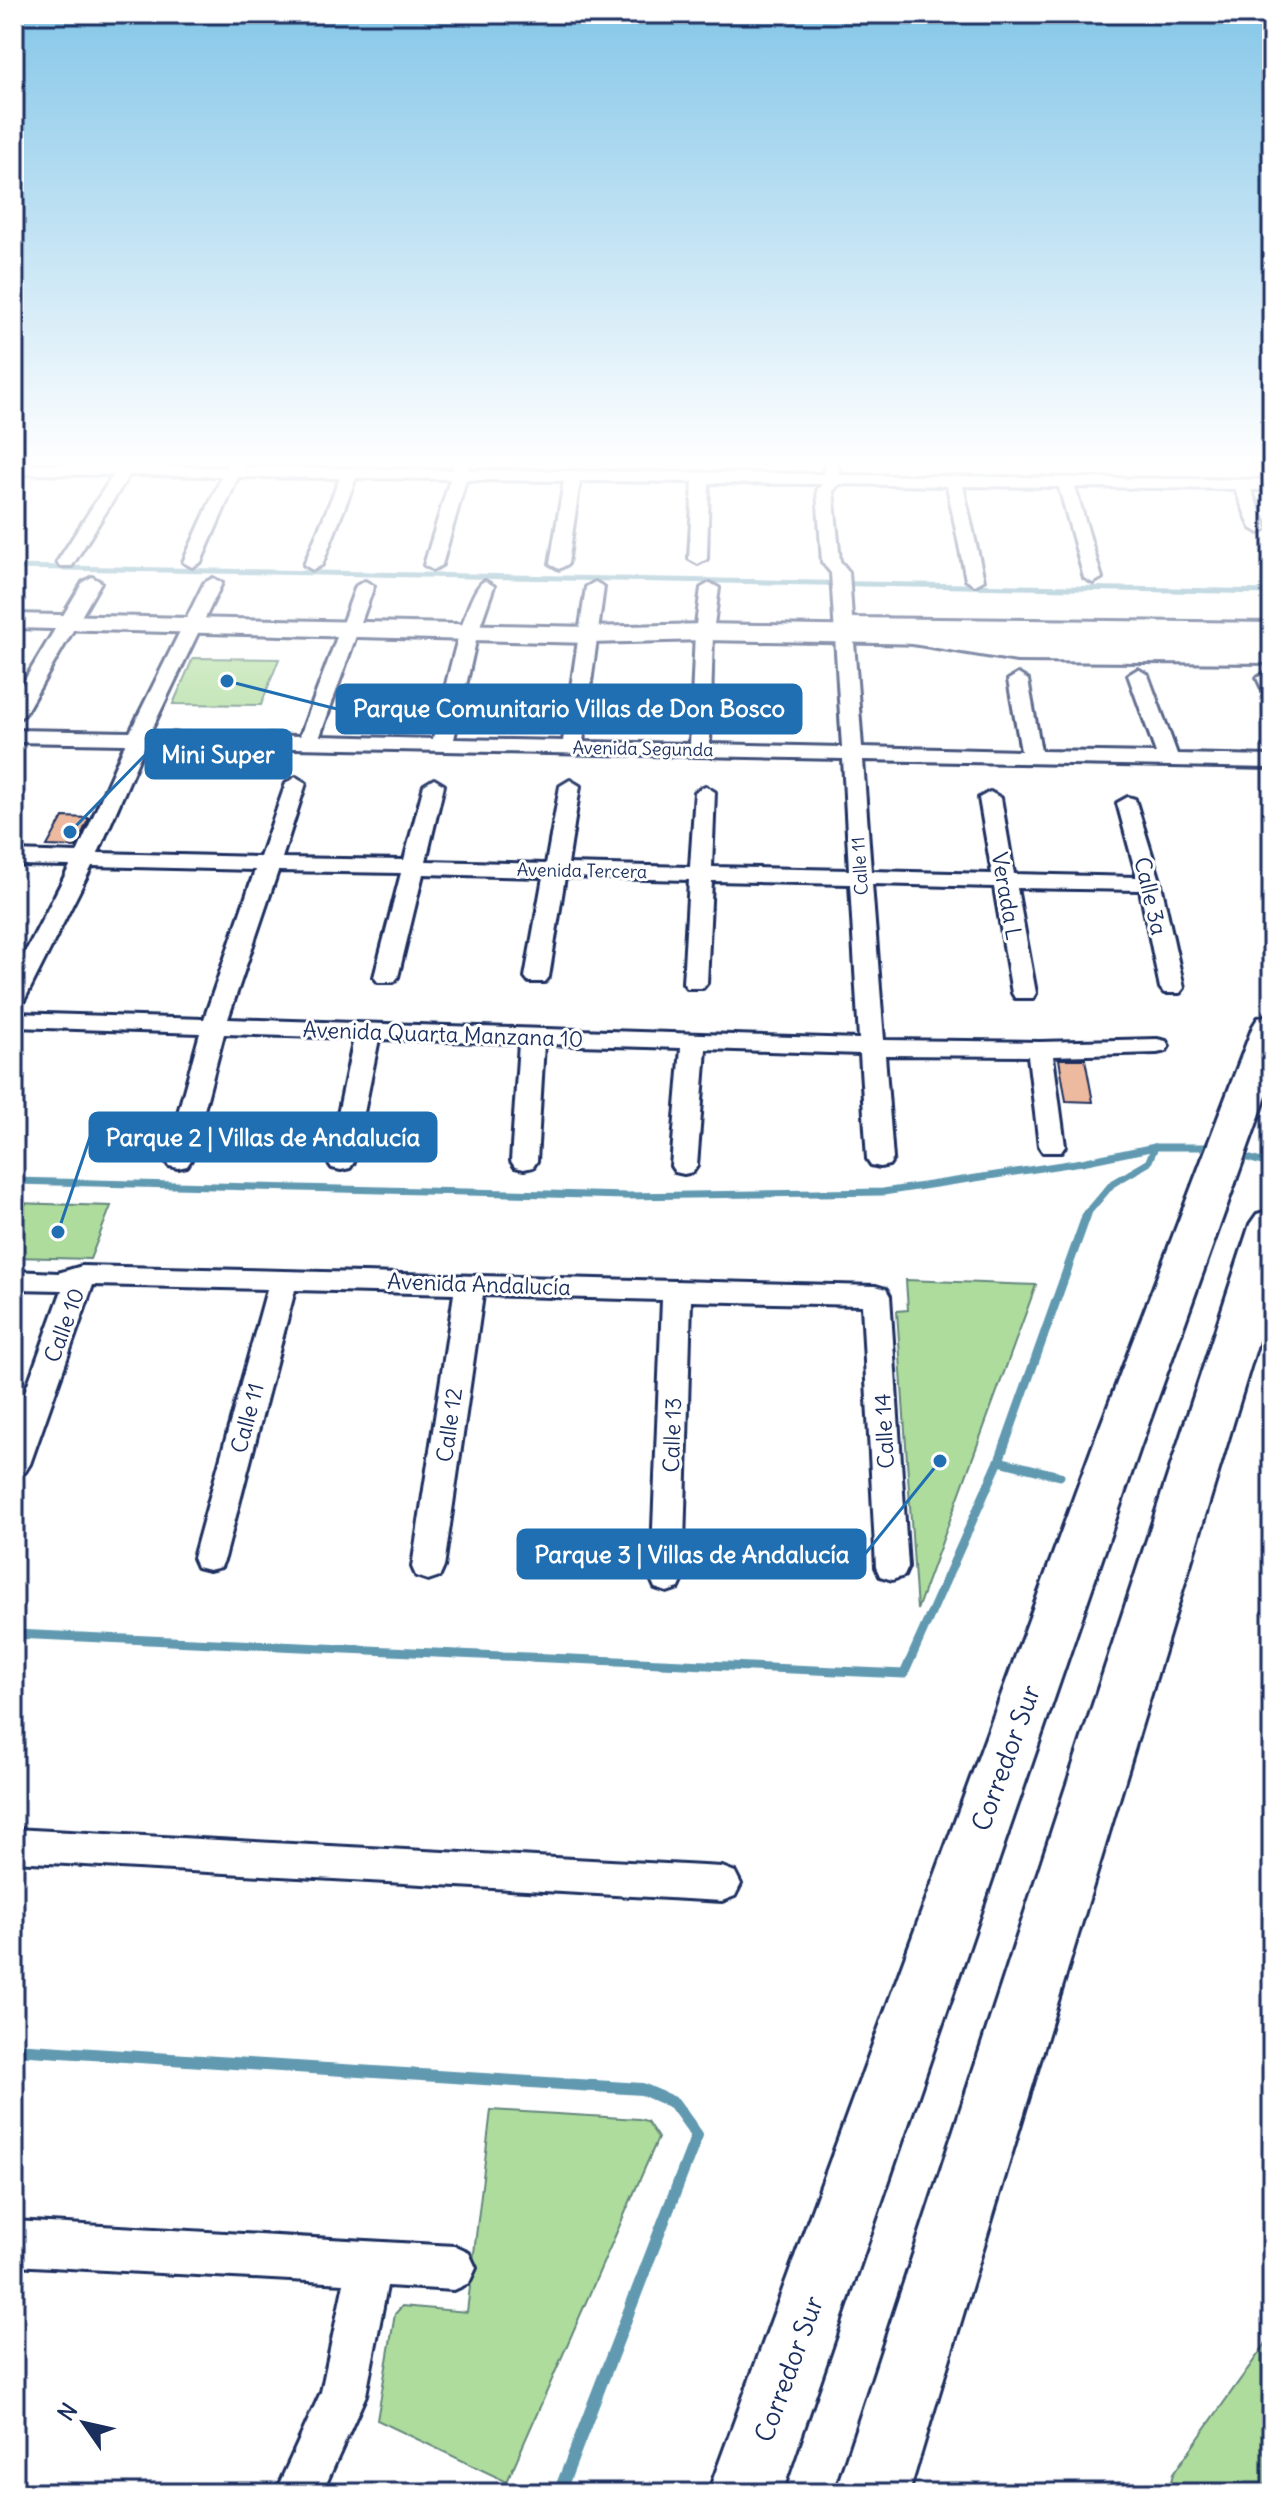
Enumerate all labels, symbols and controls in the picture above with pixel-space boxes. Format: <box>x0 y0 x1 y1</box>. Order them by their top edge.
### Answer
callout: Parque Comunitario Villas de Don Bosco <box>337 685 801 733</box>
text: Parque Comunitario Villas de Don Bosco <box>353 693 785 723</box>
callout: Mini Super <box>146 730 291 778</box>
street label: Avenida Segunda <box>572 736 714 761</box>
text: Mini Super <box>161 739 275 769</box>
street label: Calle 11 <box>846 836 873 896</box>
street label: Verada L <box>986 850 1028 942</box>
street label: Calle 3a <box>1128 854 1174 938</box>
street label: Avenida Tercera <box>517 858 647 883</box>
street label: Avenida Quarta Manzana 10 <box>302 1015 584 1053</box>
callout: Parque 2 | Villas de Andalucía <box>90 1113 436 1161</box>
text: Parque 2 | Villas de Andalucía <box>106 1122 421 1153</box>
street label: Avenida Andalucía <box>387 1267 571 1301</box>
street label: Calle 10 <box>38 1284 90 1366</box>
street label: Calle 11 <box>224 1380 270 1456</box>
street label: Calle 12 <box>430 1386 468 1464</box>
street label: Calle 14 <box>868 1393 900 1469</box>
street label: Calle 13 <box>657 1397 687 1473</box>
callout: Parque 3 | Villas de Andalucía <box>518 1530 865 1578</box>
text: Parque 3 | Villas de Andalucía <box>534 1539 850 1570</box>
street label: Corredor Sur <box>964 1680 1047 1835</box>
street label: Corredor Sur <box>747 2291 830 2446</box>
north arrow <box>44 2383 124 2463</box>
text: N <box>52 2398 83 2426</box>

